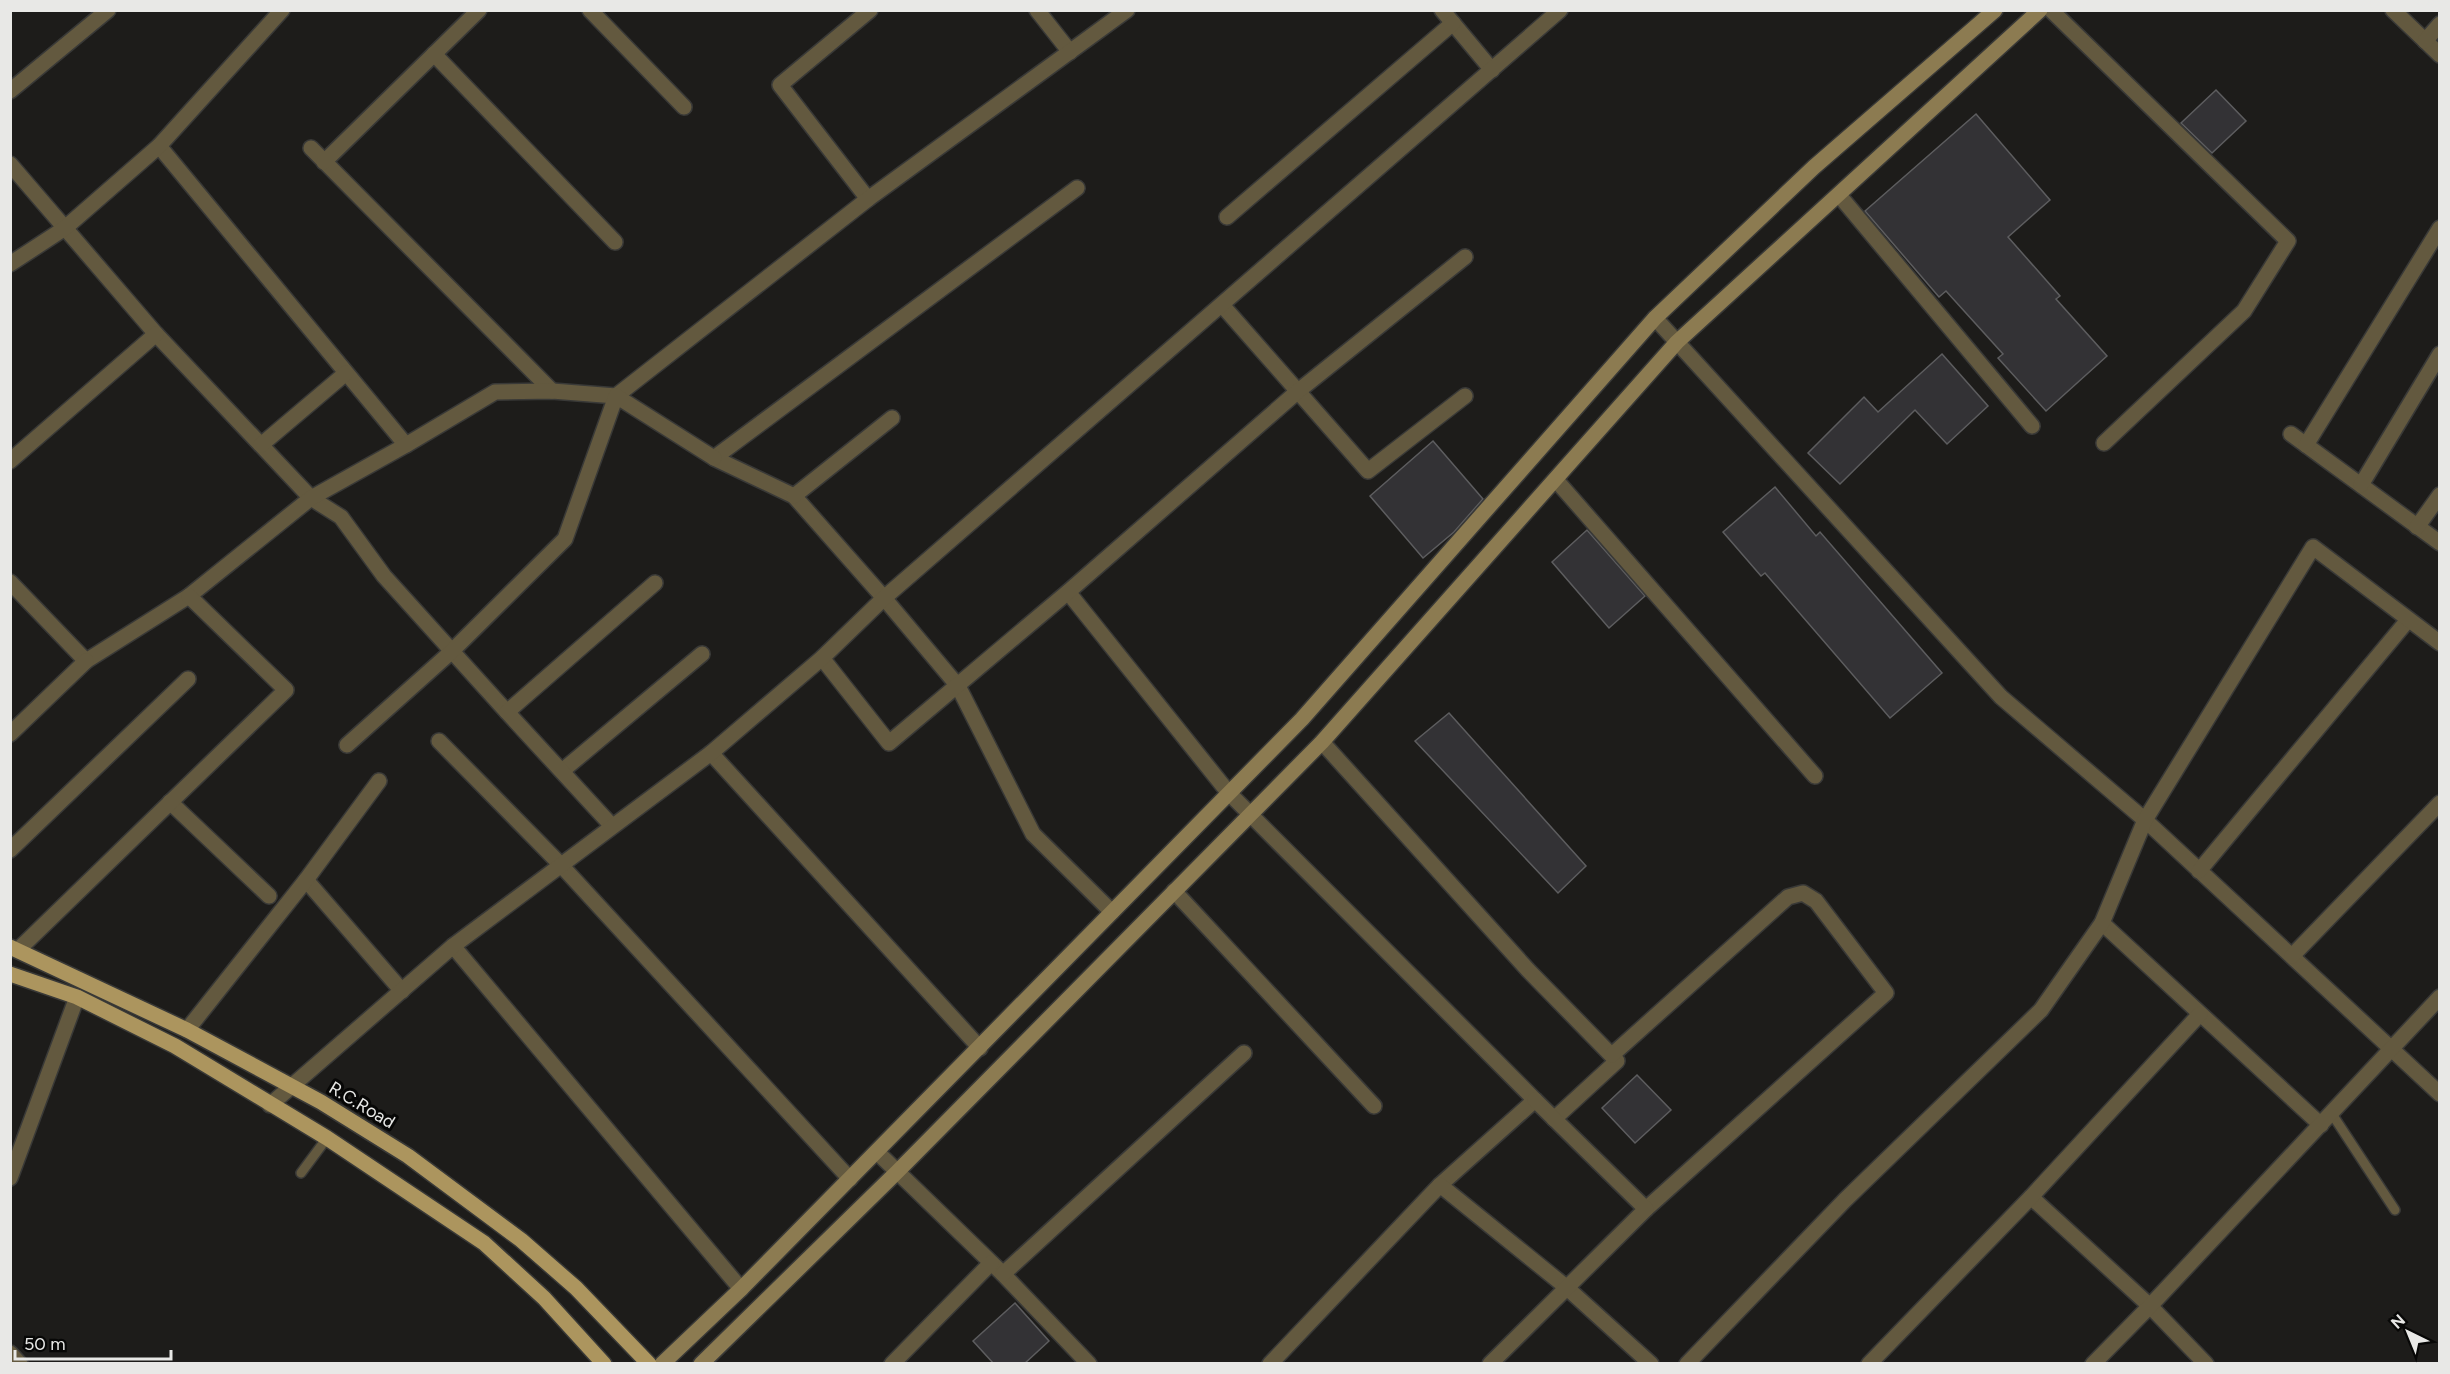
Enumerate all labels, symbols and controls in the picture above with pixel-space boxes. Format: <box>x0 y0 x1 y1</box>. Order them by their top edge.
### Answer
street label: R.C.Road <box>325 1077 399 1133</box>
north arrow <box>2378 1302 2438 1362</box>
text: N <box>2387 1310 2409 1333</box>
scale bar <box>15 1323 171 1361</box>
text: 50 m <box>24 1333 66 1355</box>

